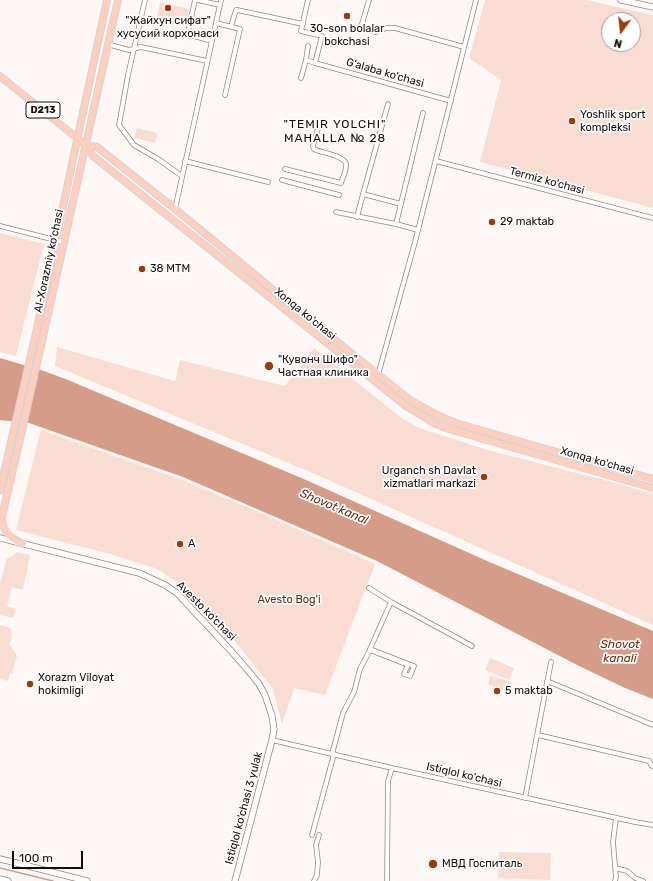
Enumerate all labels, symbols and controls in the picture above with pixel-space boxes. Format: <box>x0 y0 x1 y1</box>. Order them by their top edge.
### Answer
marker: "Жайхун сифат" хусусий корхонаси <box>163 3 173 13</box>
marker: 30-son bolalar bokchasi <box>342 11 352 21</box>
north arrow <box>601 12 641 52</box>
place label: "Жайхун сифат" хусусий корхонаси <box>117 14 219 40</box>
place label: 30-son bolalar bokchasi <box>310 22 384 48</box>
text: N <box>613 36 624 50</box>
street label: G'alaba ko'chasi <box>345 56 425 90</box>
road number: D213 <box>26 102 60 118</box>
place label: Yoshlik sport kompleksi <box>580 108 645 134</box>
marker: Yoshlik sport kompleksi <box>567 116 577 126</box>
district label: "TEMIR YOLCHI" MAHALLA № 28 <box>284 118 386 146</box>
street label: Termiz ko'chasi <box>508 165 586 197</box>
street label: Al-Xorazmiy ko’chasi <box>32 208 66 314</box>
place label: 29 maktab <box>500 215 554 229</box>
marker: 29 maktab <box>487 217 497 227</box>
place label: 38 MTM <box>150 262 190 276</box>
marker: 38 MTM <box>137 264 147 274</box>
street label: Xonqa ko'chasi <box>271 285 339 343</box>
place label: "Кувонч Шифо" Частная клиника <box>278 353 369 379</box>
marker: "Кувонч Шифо" Частная клиника <box>263 360 275 372</box>
street label: Xonqa ko'chasi <box>559 444 635 478</box>
place label: Urganch sh Davlat xizmatlari markazi <box>382 464 476 490</box>
marker: Urganch sh Davlat xizmatlari markazi <box>479 472 489 482</box>
water label: Shovot kanal <box>298 486 370 528</box>
place label: A <box>188 537 195 551</box>
marker: A <box>175 539 185 549</box>
street label: Avesto ko'chasi <box>174 579 238 643</box>
park label: Avesto Bog'i <box>257 593 321 607</box>
water label: Shovot kanali <box>600 638 640 666</box>
place label: Xorazm Viloyat hokimligi <box>38 671 114 697</box>
marker: Xorazm Viloyat hokimligi <box>25 679 35 689</box>
place label: 5 maktab <box>505 684 553 698</box>
marker: 5 maktab <box>492 686 502 696</box>
street label: Istiqlol ko'chasi 3 yulak <box>223 750 265 866</box>
street label: Istiqlol ko'chasi <box>425 760 503 790</box>
scale bar <box>14 843 85 869</box>
text: 100 m <box>19 851 53 865</box>
place label: МВД Госпиталь <box>442 857 522 871</box>
marker: МВД Госпиталь <box>427 858 439 870</box>

